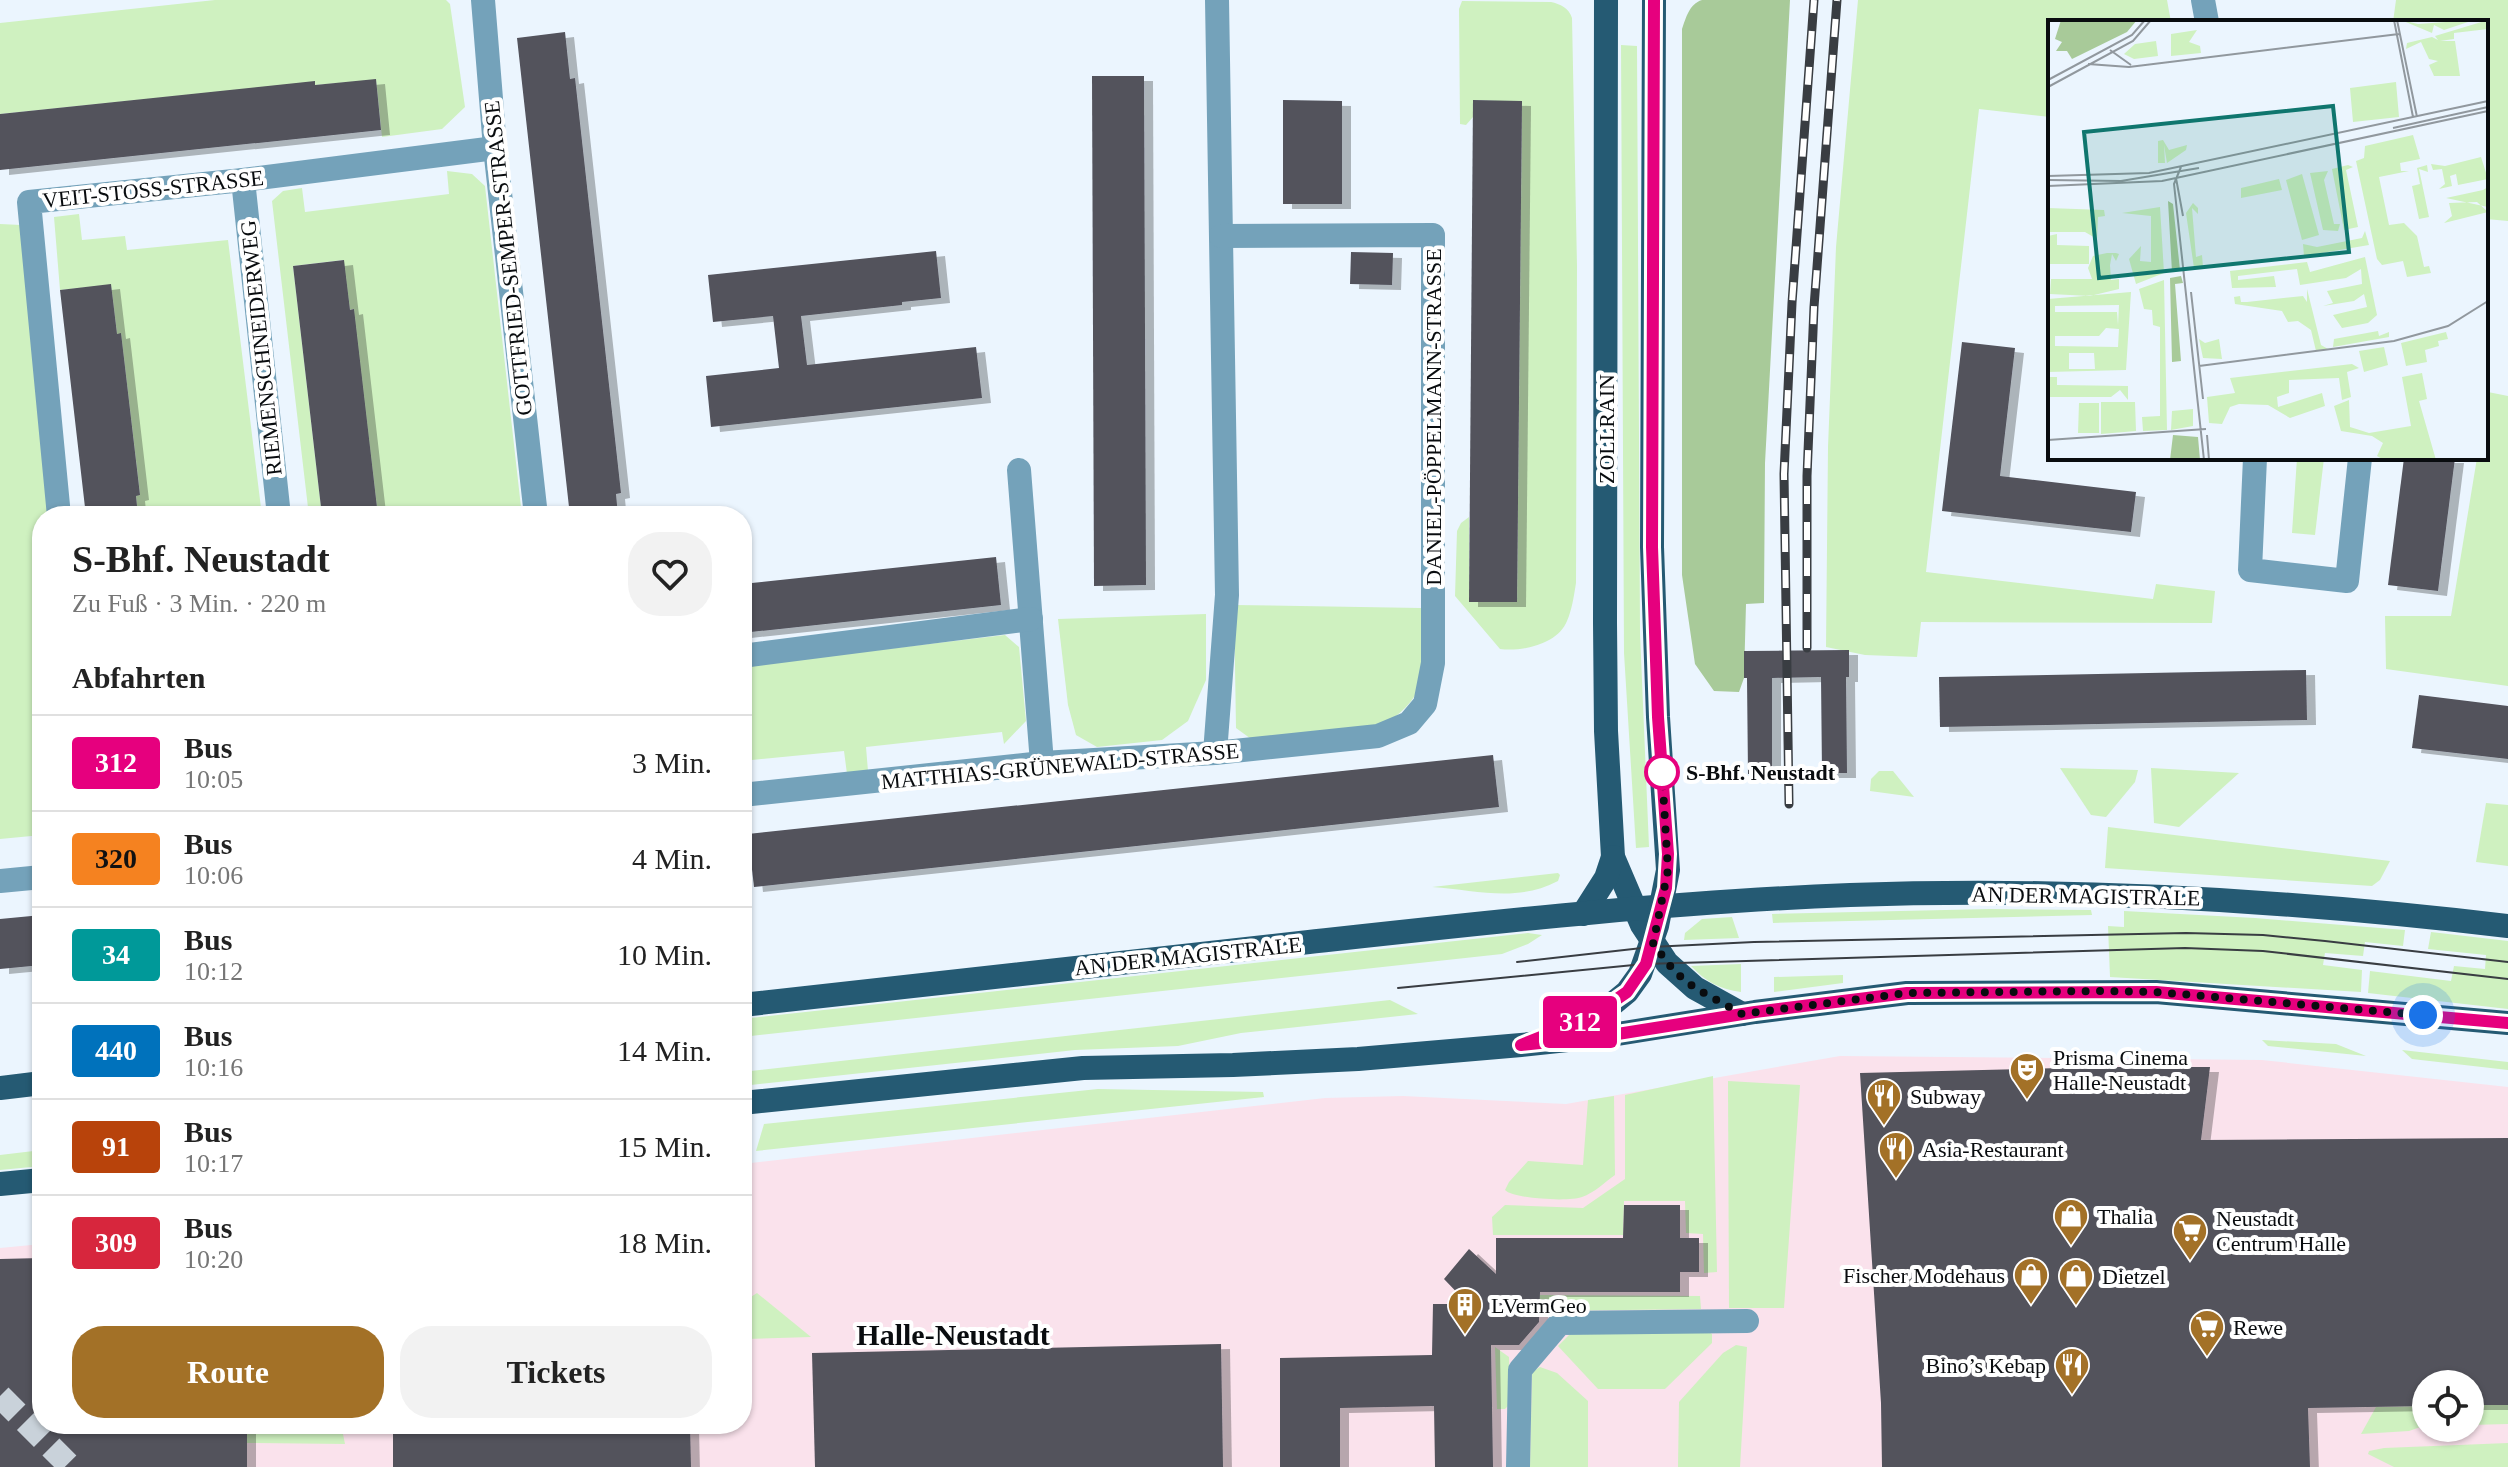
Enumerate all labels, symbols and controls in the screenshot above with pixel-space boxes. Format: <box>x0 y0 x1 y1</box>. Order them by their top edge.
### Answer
inset map <box>2048 20 2488 460</box>
street label: GOTTFRIED-SEMPER-STRASSE <box>479 99 537 417</box>
street label: VEIT-STOSS-STRASSE <box>41 165 265 213</box>
street label: RIEMENSCHNEIDERWEG <box>235 219 287 477</box>
street label: DANIEL-PÖPPELMANN-STRASSE <box>1421 248 1446 586</box>
street label: ZOLLRAIN <box>1594 374 1619 484</box>
button: heart <box>628 532 712 616</box>
text: S-Bhf. Neustadt <box>72 538 330 580</box>
text: Zu Fuß · 3 Min. · 220 m <box>72 589 326 618</box>
text: Abfahrten <box>72 661 205 694</box>
text: Bus <box>184 731 232 764</box>
street label: MATTHIAS-GRÜNEWALD-STRASSE <box>880 738 1240 794</box>
text: 3 Min. <box>632 746 712 779</box>
text: 312 <box>95 747 137 778</box>
marker: S-Bhf. Neustadt <box>1645 755 1679 789</box>
place label: S-Bhf. Neustadt <box>1686 760 1836 785</box>
text: 10:05 <box>184 765 243 794</box>
text: Bus <box>184 827 232 860</box>
text: 4 Min. <box>632 842 712 875</box>
text: 320 <box>95 843 137 874</box>
text: 10:06 <box>184 861 243 890</box>
street label: AN DER MAGISTRALE <box>1972 882 2200 910</box>
text: Bus <box>184 923 232 956</box>
street label: AN DER MAGISTRALE <box>1073 932 1303 980</box>
text: 10 Min. <box>617 938 712 971</box>
text: 34 <box>102 939 130 970</box>
text: 10:12 <box>184 957 243 986</box>
your location <box>2403 995 2443 1035</box>
line badge: 312 <box>1534 996 1626 1048</box>
text: 312 <box>1559 1006 1601 1037</box>
text: Bus <box>184 1019 232 1052</box>
text: 14 Min. <box>617 1034 712 1067</box>
text: 440 <box>95 1035 137 1066</box>
place label: Prisma Cinema Halle-Neustadt <box>2053 1045 2188 1095</box>
theatre icon: Prisma Cinema Halle-Neustadt <box>2008 1051 2046 1101</box>
text: 10:16 <box>184 1053 243 1082</box>
restaurant icon: Subway <box>1865 1077 1903 1127</box>
place label: Subway <box>1910 1084 1981 1109</box>
text: Bus <box>184 1115 232 1148</box>
text: 15 Min. <box>617 1130 712 1163</box>
restaurant icon: Asia-Restaurant <box>1877 1130 1915 1180</box>
text: 91 <box>102 1131 130 1162</box>
place label: Asia-Restaurant <box>1922 1137 2064 1162</box>
text: 10:17 <box>184 1149 243 1178</box>
shop icon: Thalia <box>2052 1197 2090 1247</box>
place label: Thalia <box>2097 1204 2153 1229</box>
place label: Neustadt Centrum Halle <box>2216 1206 2346 1256</box>
text: Bus <box>184 1211 232 1244</box>
supermarket icon: Neustadt Centrum Halle <box>2171 1212 2209 1262</box>
text: 18 Min. <box>617 1226 712 1259</box>
text: 309 <box>95 1227 137 1258</box>
text: 10:20 <box>184 1245 243 1274</box>
shop icon: Fischer Modehaus <box>2012 1256 2050 1306</box>
shop icon: Dietzel <box>2057 1257 2095 1307</box>
place label: Fischer Modehaus <box>1843 1263 2005 1288</box>
place label: Dietzel <box>2102 1264 2166 1289</box>
building icon: LVermGeo <box>1446 1286 1484 1336</box>
place label: LVermGeo <box>1491 1293 1587 1318</box>
supermarket icon: Rewe <box>2188 1308 2226 1358</box>
place label: Rewe <box>2233 1315 2283 1340</box>
district label: Halle-Neustadt <box>856 1318 1050 1351</box>
button: Route <box>72 1326 384 1418</box>
button: Tickets <box>400 1326 712 1418</box>
restaurant icon: Bino’s Kebap <box>2053 1346 2091 1396</box>
place label: Bino’s Kebap <box>1926 1353 2046 1378</box>
map controls <box>2412 1370 2484 1442</box>
button: locate <box>2412 1370 2484 1442</box>

